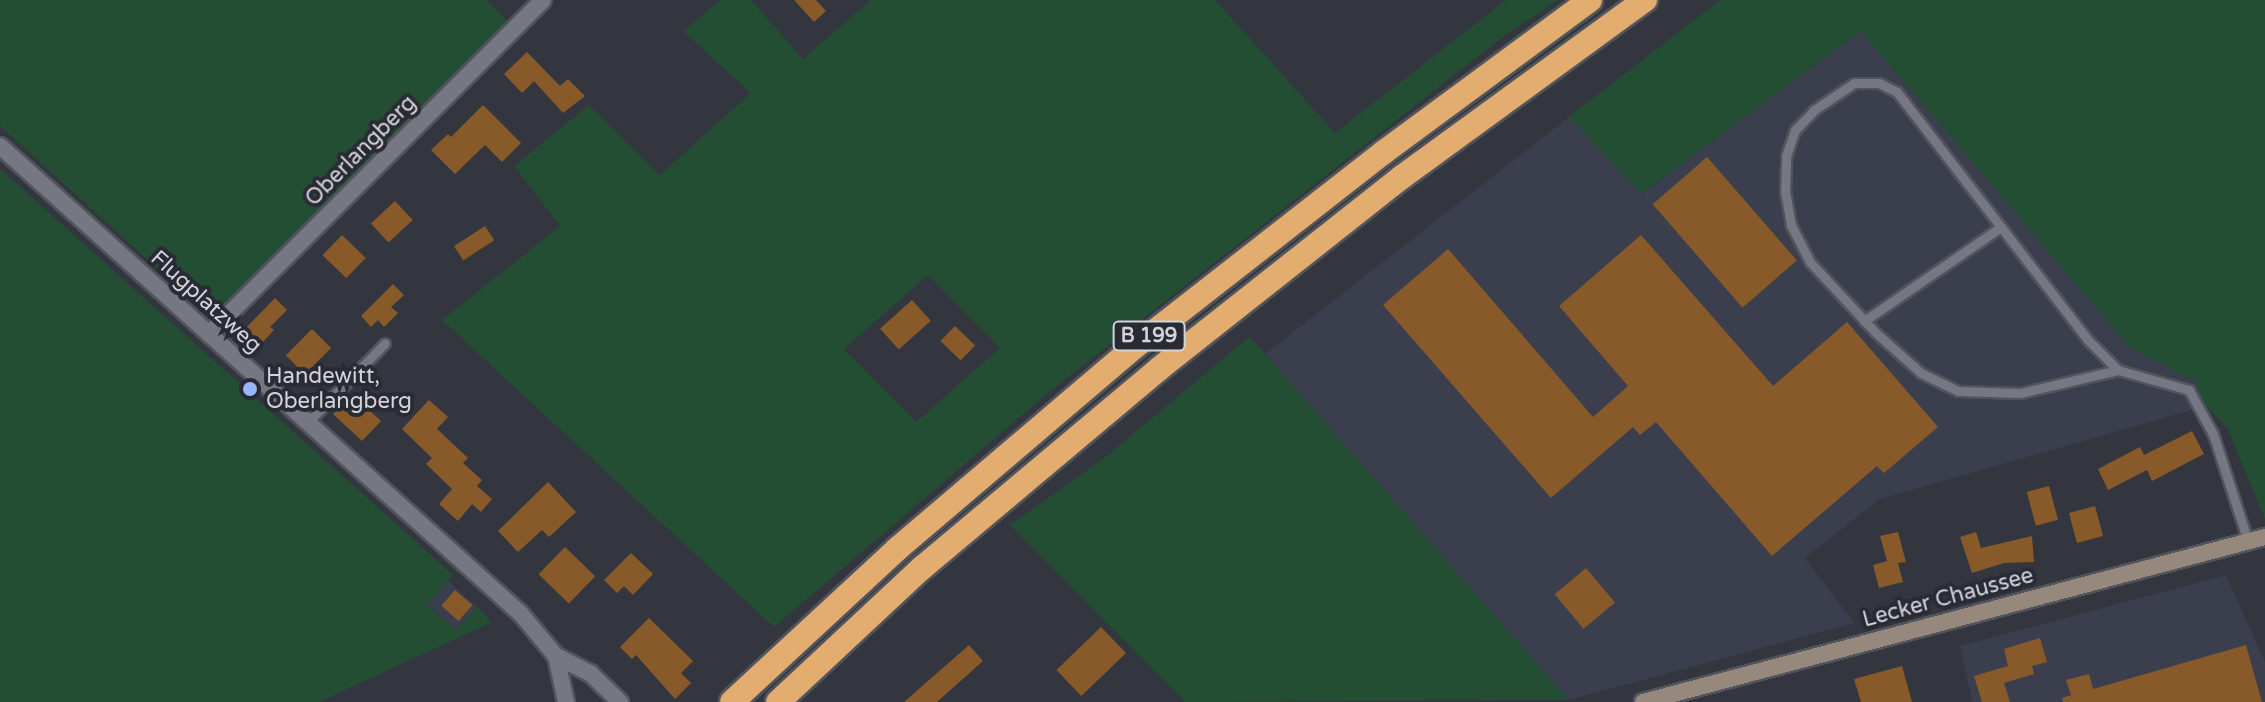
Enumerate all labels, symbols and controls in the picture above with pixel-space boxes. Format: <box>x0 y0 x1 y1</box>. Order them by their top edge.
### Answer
street label: Oberlangberg <box>300 90 422 212</box>
street label: Flugplatzweg <box>145 245 267 359</box>
road number: B 199 <box>1111 320 1187 352</box>
place label: Handewitt, Oberlangberg <box>266 363 412 414</box>
marker: Handewitt, Oberlangberg <box>241 380 259 398</box>
street label: Lecker Chaussee <box>1860 563 2036 633</box>

